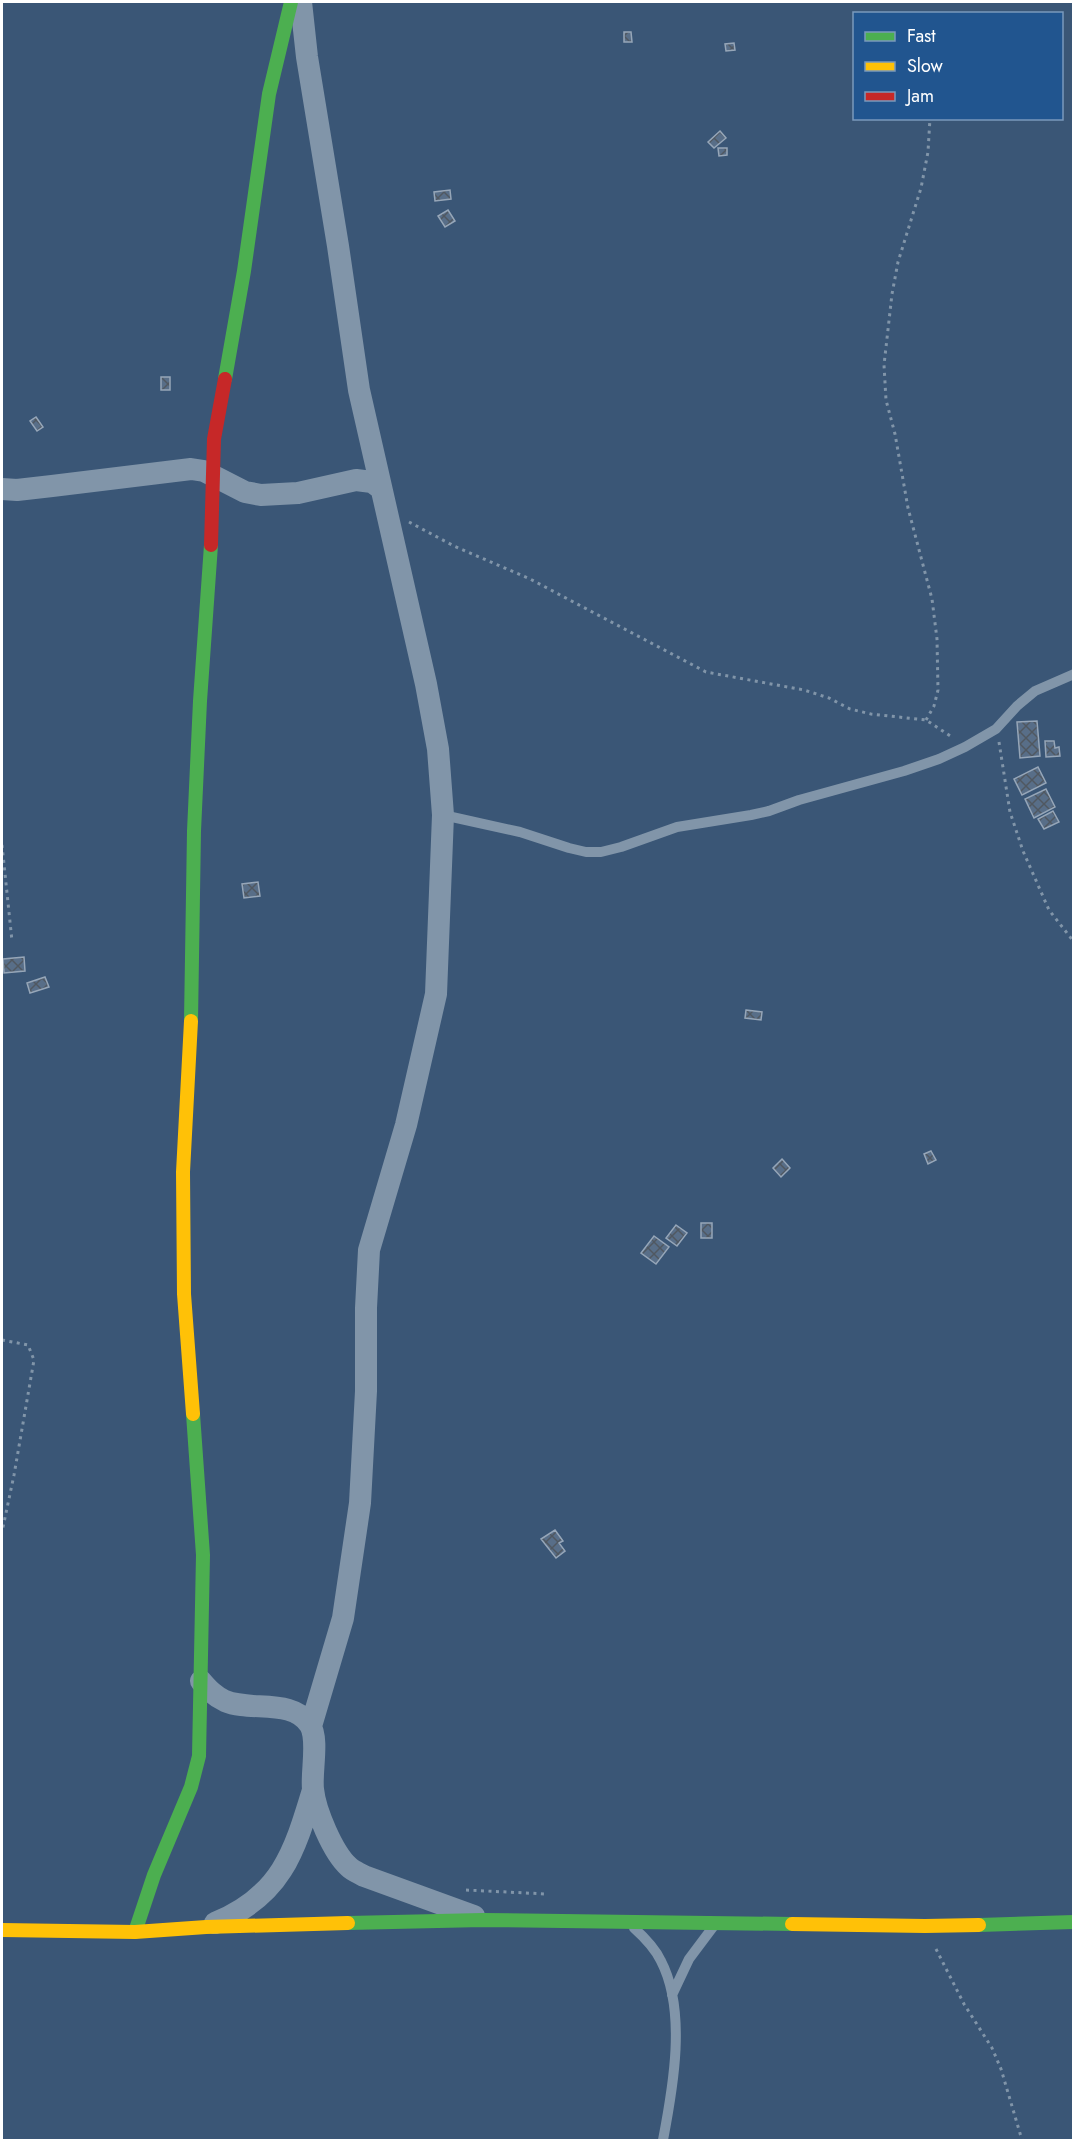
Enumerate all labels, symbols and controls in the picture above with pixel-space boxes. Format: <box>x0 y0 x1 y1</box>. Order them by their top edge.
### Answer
legend <box>853 12 1063 120</box>
text: Fast <box>907 23 936 49</box>
text: Slow <box>907 53 944 79</box>
text: Jam <box>905 83 934 109</box>

